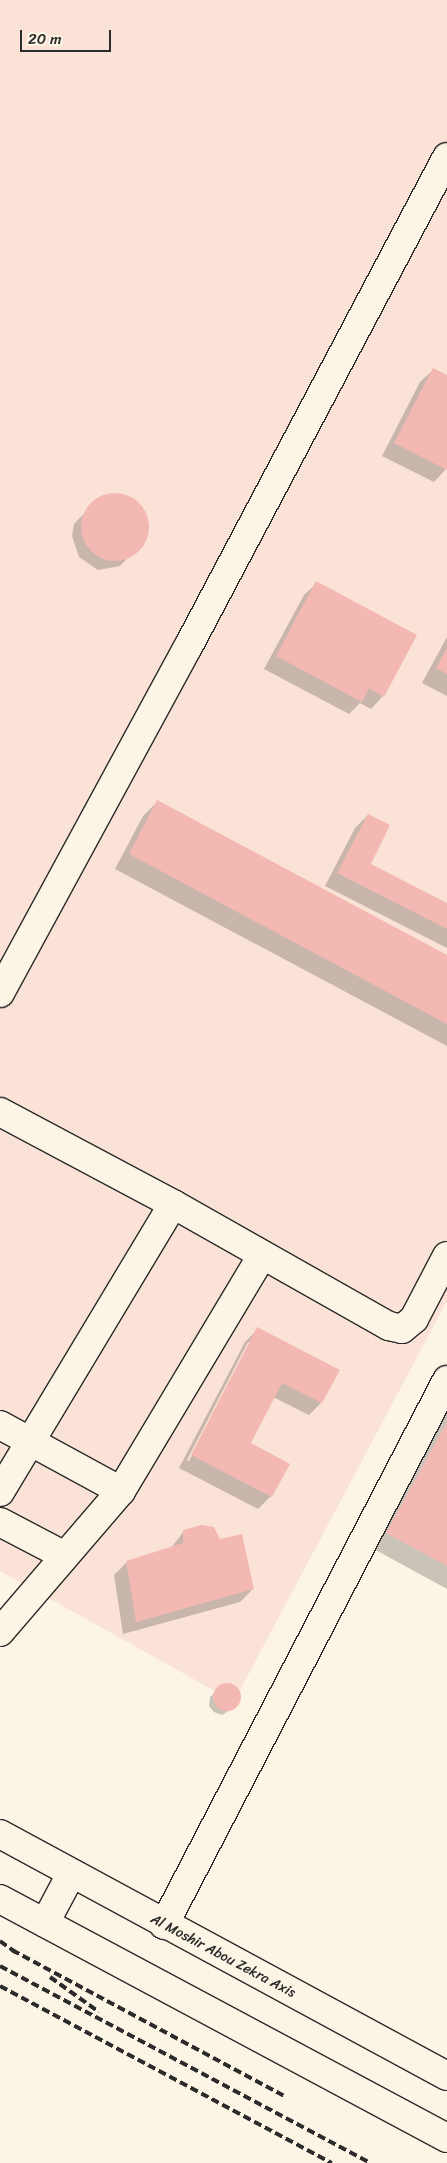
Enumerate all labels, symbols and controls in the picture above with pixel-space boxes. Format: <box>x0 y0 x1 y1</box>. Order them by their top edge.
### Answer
scale bar <box>22 20 114 52</box>
text: 20 m <box>28 26 62 52</box>
street label: Al Moshir Abou Zekra Axis <box>147 1910 299 2002</box>

